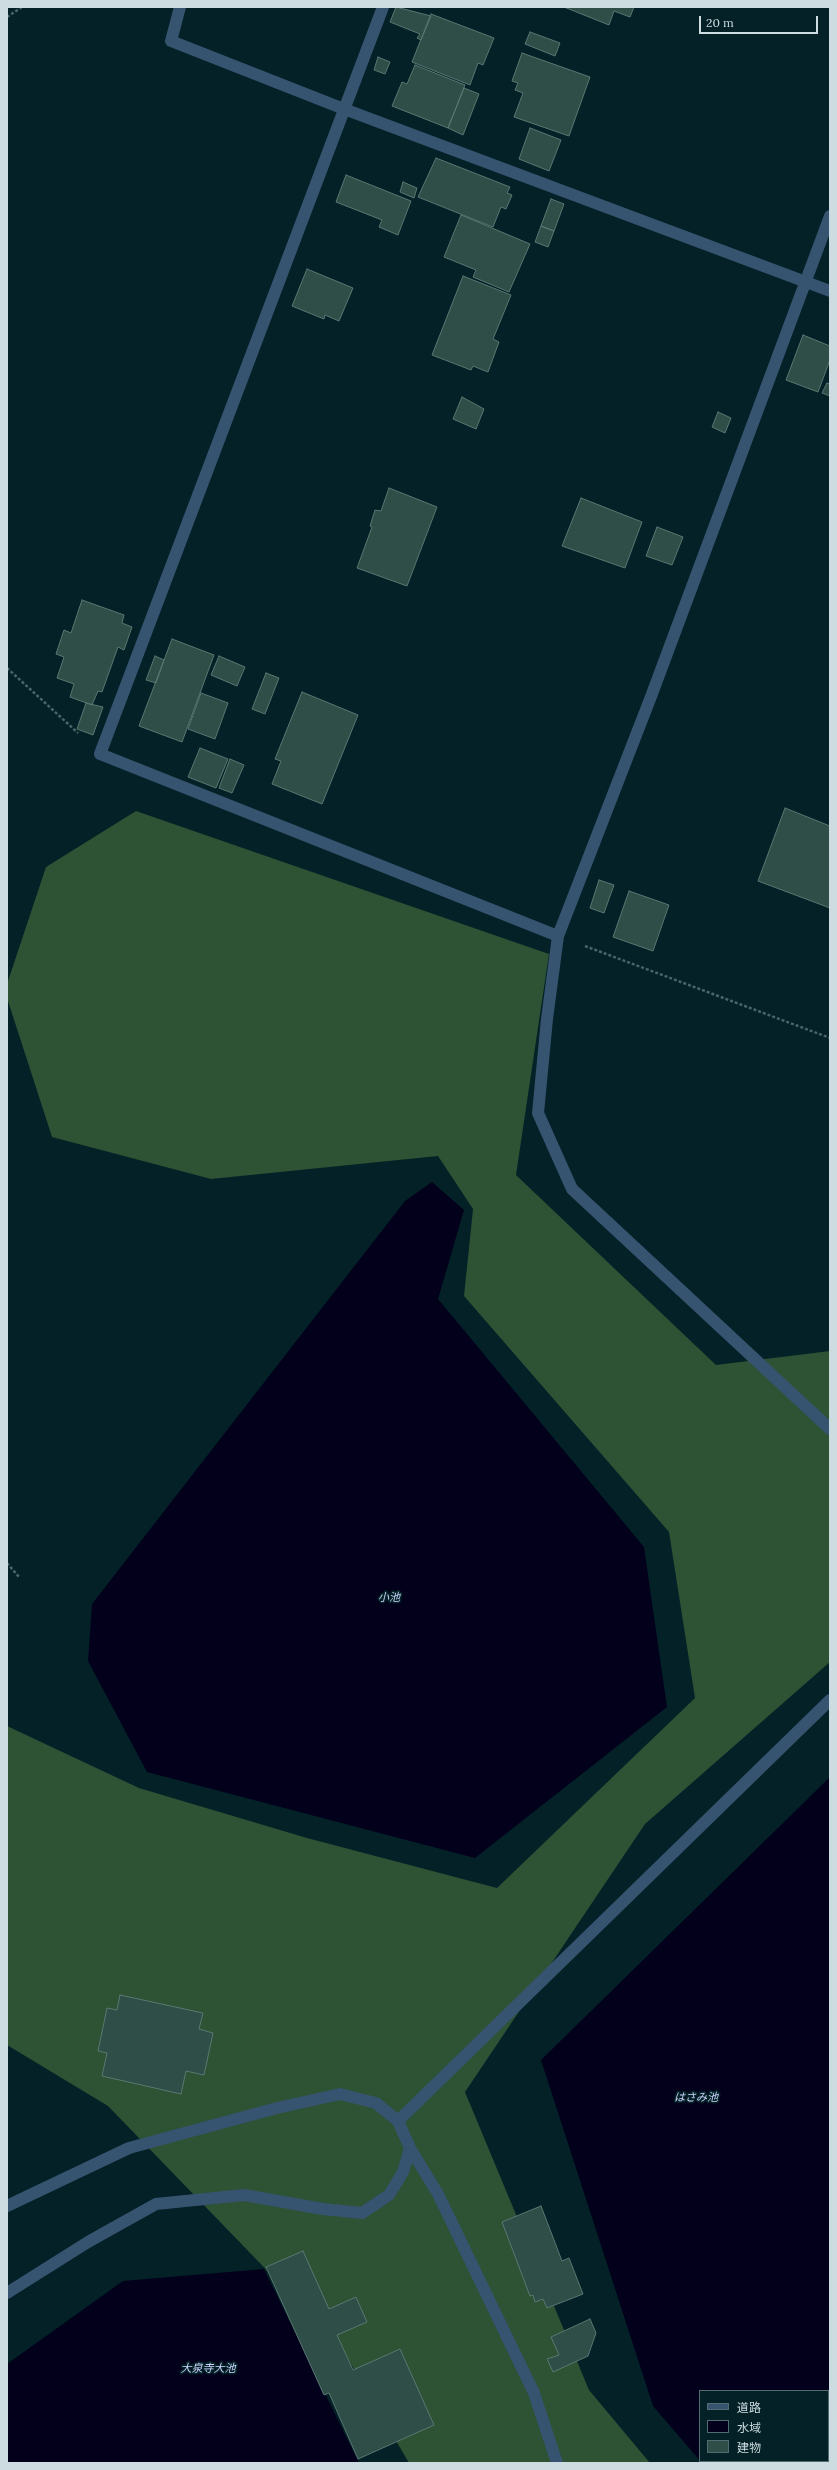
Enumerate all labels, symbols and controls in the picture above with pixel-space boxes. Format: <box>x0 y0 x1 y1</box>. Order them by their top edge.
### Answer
scale bar <box>701 8 820 34</box>
text: 20 m <box>706 15 734 30</box>
water label: 小池 <box>378 1591 400 1605</box>
water label: はさみ池 <box>674 2091 718 2105</box>
water label: 大泉寺大池 <box>181 2362 235 2376</box>
legend <box>699 2390 829 2462</box>
text: 道路 <box>737 2400 761 2415</box>
text: 水域 <box>737 2420 761 2435</box>
text: 建物 <box>737 2440 761 2455</box>

